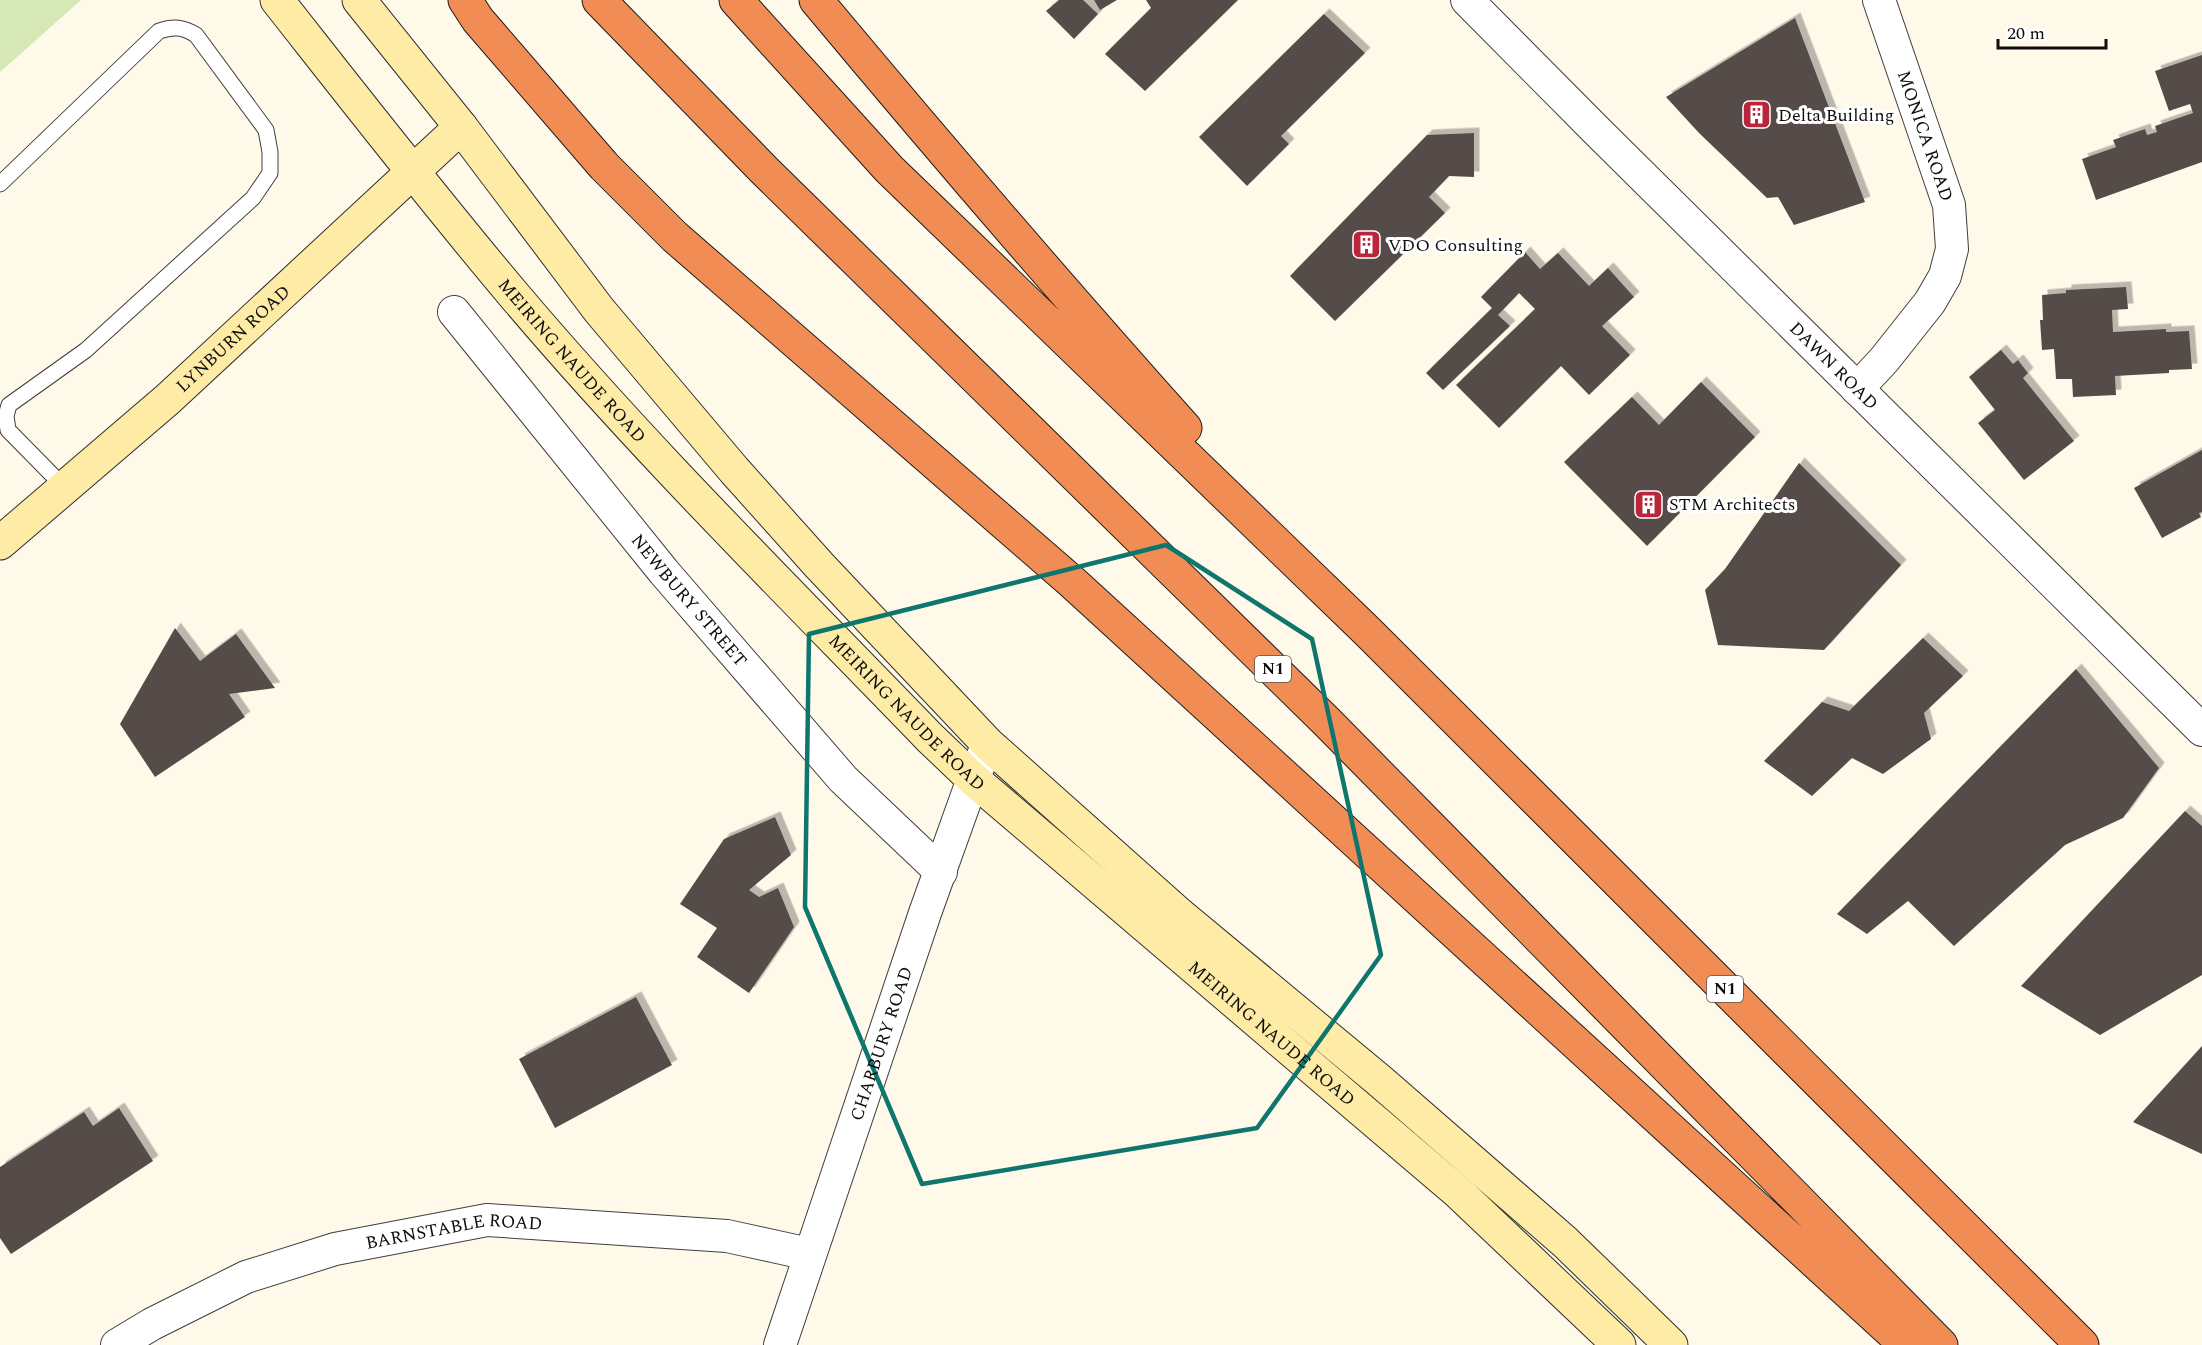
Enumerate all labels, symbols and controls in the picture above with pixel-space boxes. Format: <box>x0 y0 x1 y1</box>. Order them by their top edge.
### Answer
scale bar <box>1998 12 2106 50</box>
text: 20 m <box>2007 20 2045 47</box>
street label: MONICA ROAD <box>1890 67 1960 205</box>
building icon: Delta Building <box>1741 99 1773 131</box>
place label: Delta Building <box>1778 102 1894 129</box>
building icon: VDO Consulting <box>1351 229 1383 261</box>
place label: VDO Consulting <box>1388 232 1523 259</box>
street label: MEIRING NAUDE ROAD <box>492 272 653 449</box>
street label: LYNBURN ROAD <box>170 279 296 399</box>
street label: DAWN ROAD <box>1783 315 1885 416</box>
building icon: STM Architects <box>1632 488 1664 520</box>
place label: STM Architects <box>1669 491 1796 518</box>
street label: NEWBURY STREET <box>625 528 754 673</box>
street label: MEIRING NAUDE ROAD <box>822 628 991 797</box>
road number: N1 <box>1255 656 1291 682</box>
street label: MEIRING NAUDE ROAD <box>1182 954 1361 1113</box>
street label: CHARBURY ROAD <box>843 963 920 1124</box>
road number: N1 <box>1707 976 1743 1002</box>
street label: BARNSTABLE ROAD <box>363 1206 543 1256</box>

